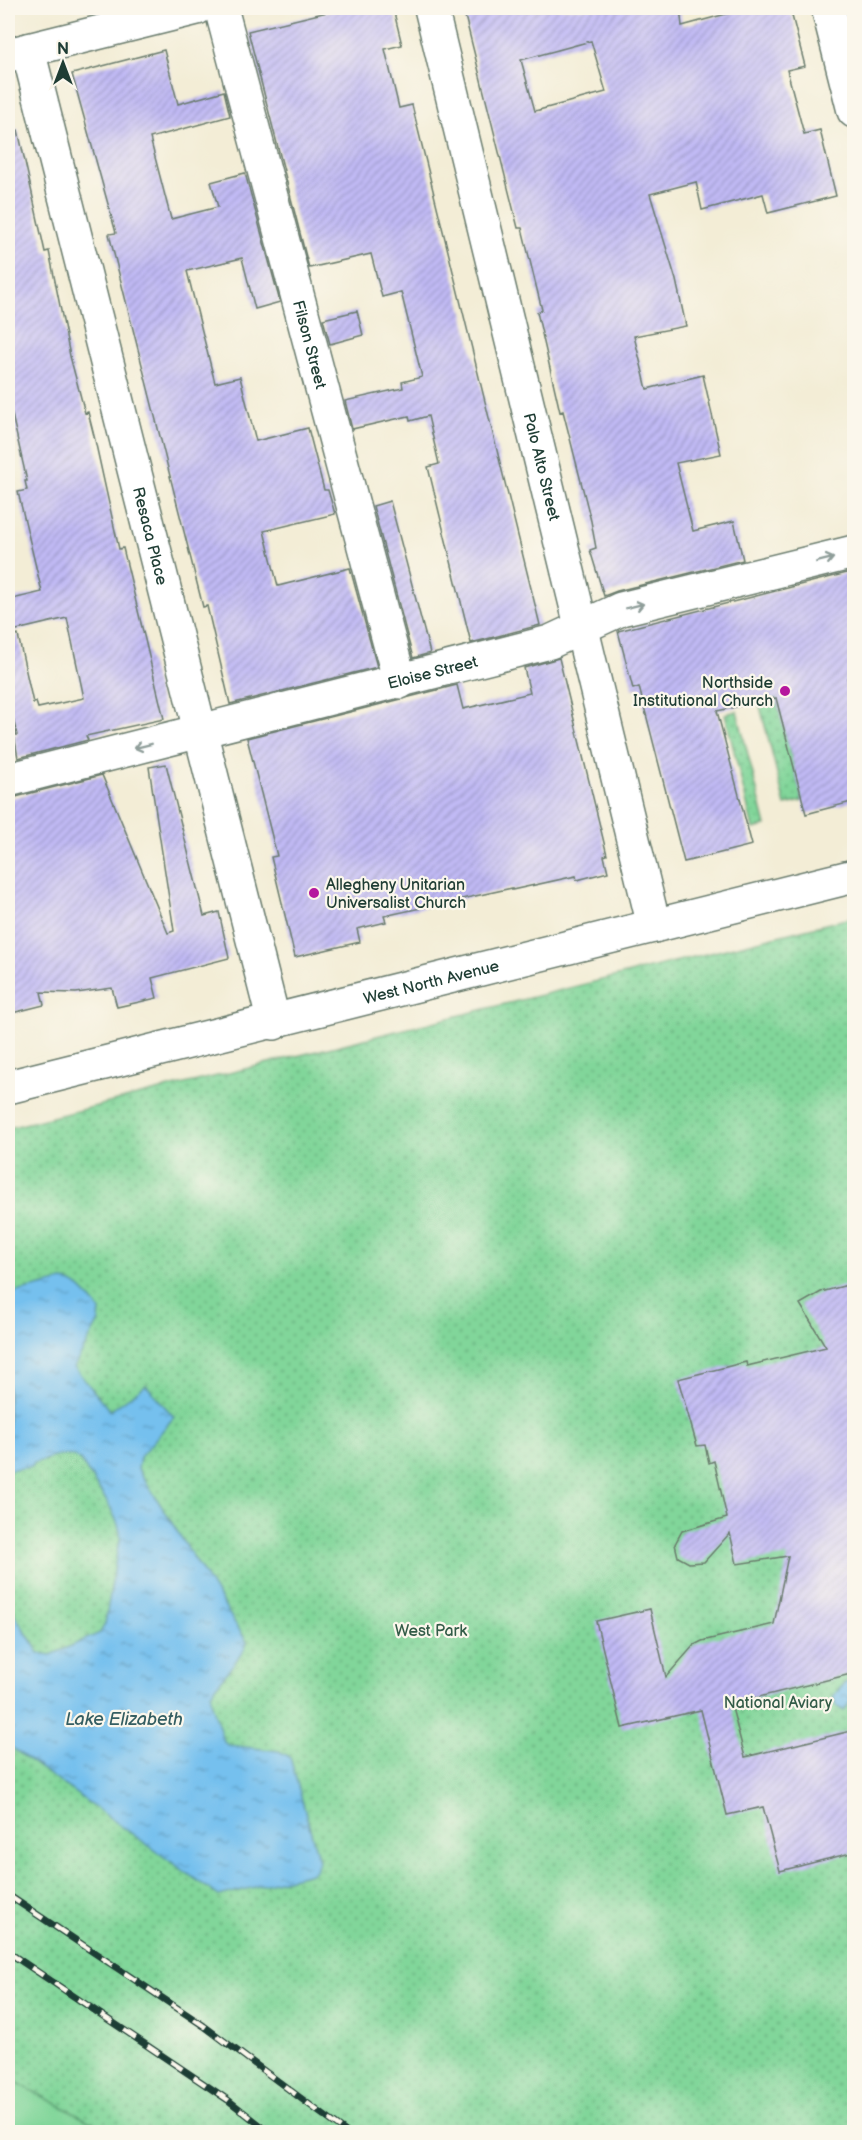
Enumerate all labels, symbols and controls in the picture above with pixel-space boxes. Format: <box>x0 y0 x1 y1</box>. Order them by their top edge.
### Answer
north arrow <box>33 33 93 93</box>
text: N <box>57 40 69 59</box>
street label: Filson Street <box>288 298 330 391</box>
street label: Palo Alto Street <box>519 411 563 523</box>
street label: Resaca Place <box>128 485 171 588</box>
one-way arrow <box>815 553 834 565</box>
one-way arrow <box>626 599 645 611</box>
street label: Eloise Street <box>386 653 480 694</box>
place label: Northside Institutional Church <box>633 674 774 711</box>
marker: Northside Institutional Church <box>778 684 792 698</box>
one-way arrow <box>134 741 153 753</box>
place label: Allegheny Unitarian Universalist Church <box>326 876 466 913</box>
marker: Allegheny Unitarian Universalist Church <box>307 886 321 900</box>
street label: West North Avenue <box>362 957 502 1009</box>
park label: West Park <box>395 1622 467 1641</box>
park label: National Aviary <box>724 1694 833 1713</box>
water label: Lake Elizabeth <box>65 1709 183 1730</box>

